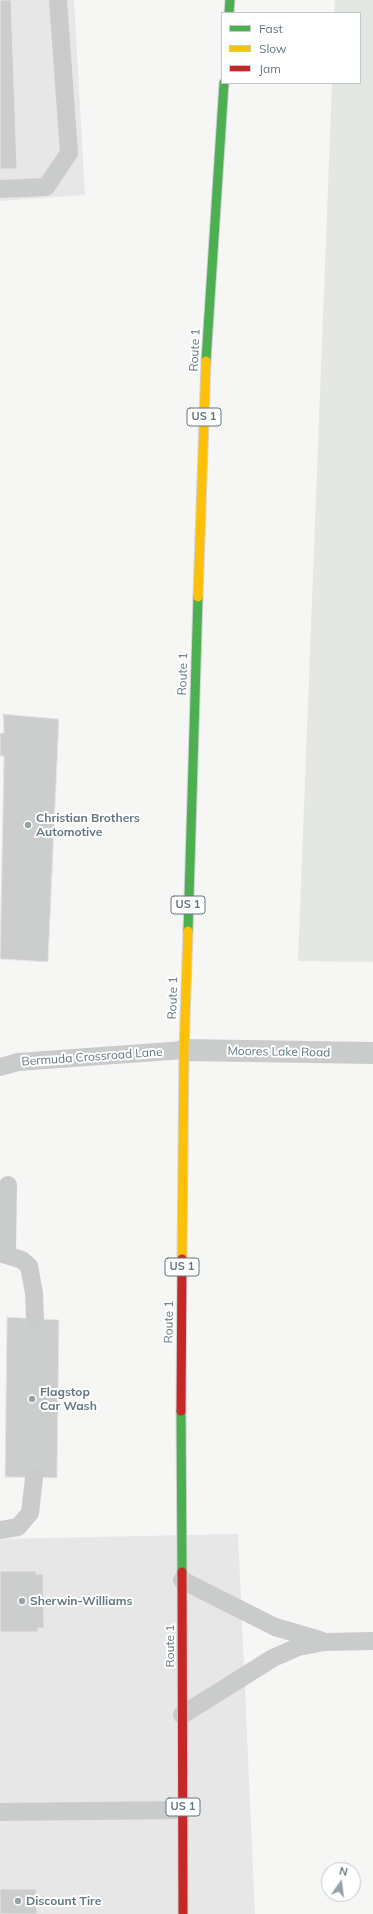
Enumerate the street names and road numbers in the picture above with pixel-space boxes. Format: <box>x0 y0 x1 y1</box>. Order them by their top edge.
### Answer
street label: Route 1 <box>187 328 203 372</box>
road number: US 1 <box>187 408 221 426</box>
street label: Route 1 <box>175 652 191 696</box>
road number: US 1 <box>171 896 205 914</box>
street label: Route 1 <box>165 976 181 1020</box>
street label: Moores Lake Road <box>228 1044 330 1060</box>
street label: Bermuda Crossroad Lane <box>21 1045 163 1069</box>
road number: US 1 <box>165 1258 199 1276</box>
street label: Route 1 <box>161 1300 177 1344</box>
street label: Route 1 <box>163 1625 177 1667</box>
road number: US 1 <box>166 1798 200 1816</box>

